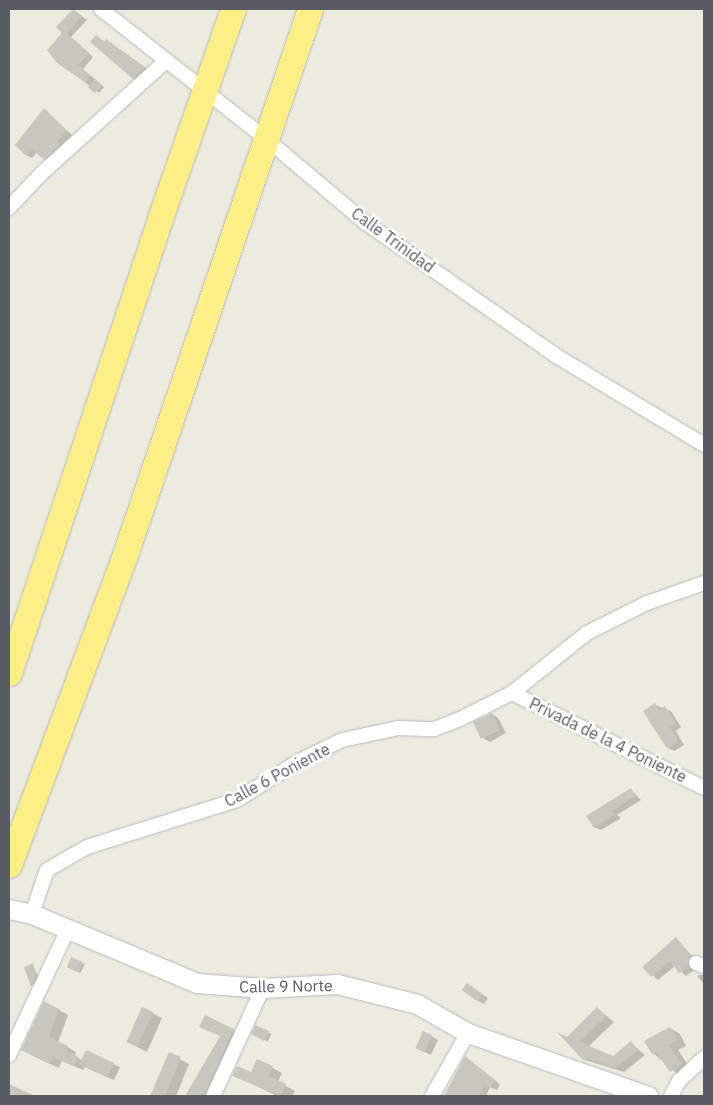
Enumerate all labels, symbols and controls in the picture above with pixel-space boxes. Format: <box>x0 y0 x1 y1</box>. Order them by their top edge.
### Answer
street label: Calle Trinidad <box>348 203 438 277</box>
street label: Privada de la 4 Poniente <box>526 693 690 787</box>
street label: Calle 6 Poniente <box>221 739 333 811</box>
street label: Calle 9 Norte <box>239 976 333 996</box>

